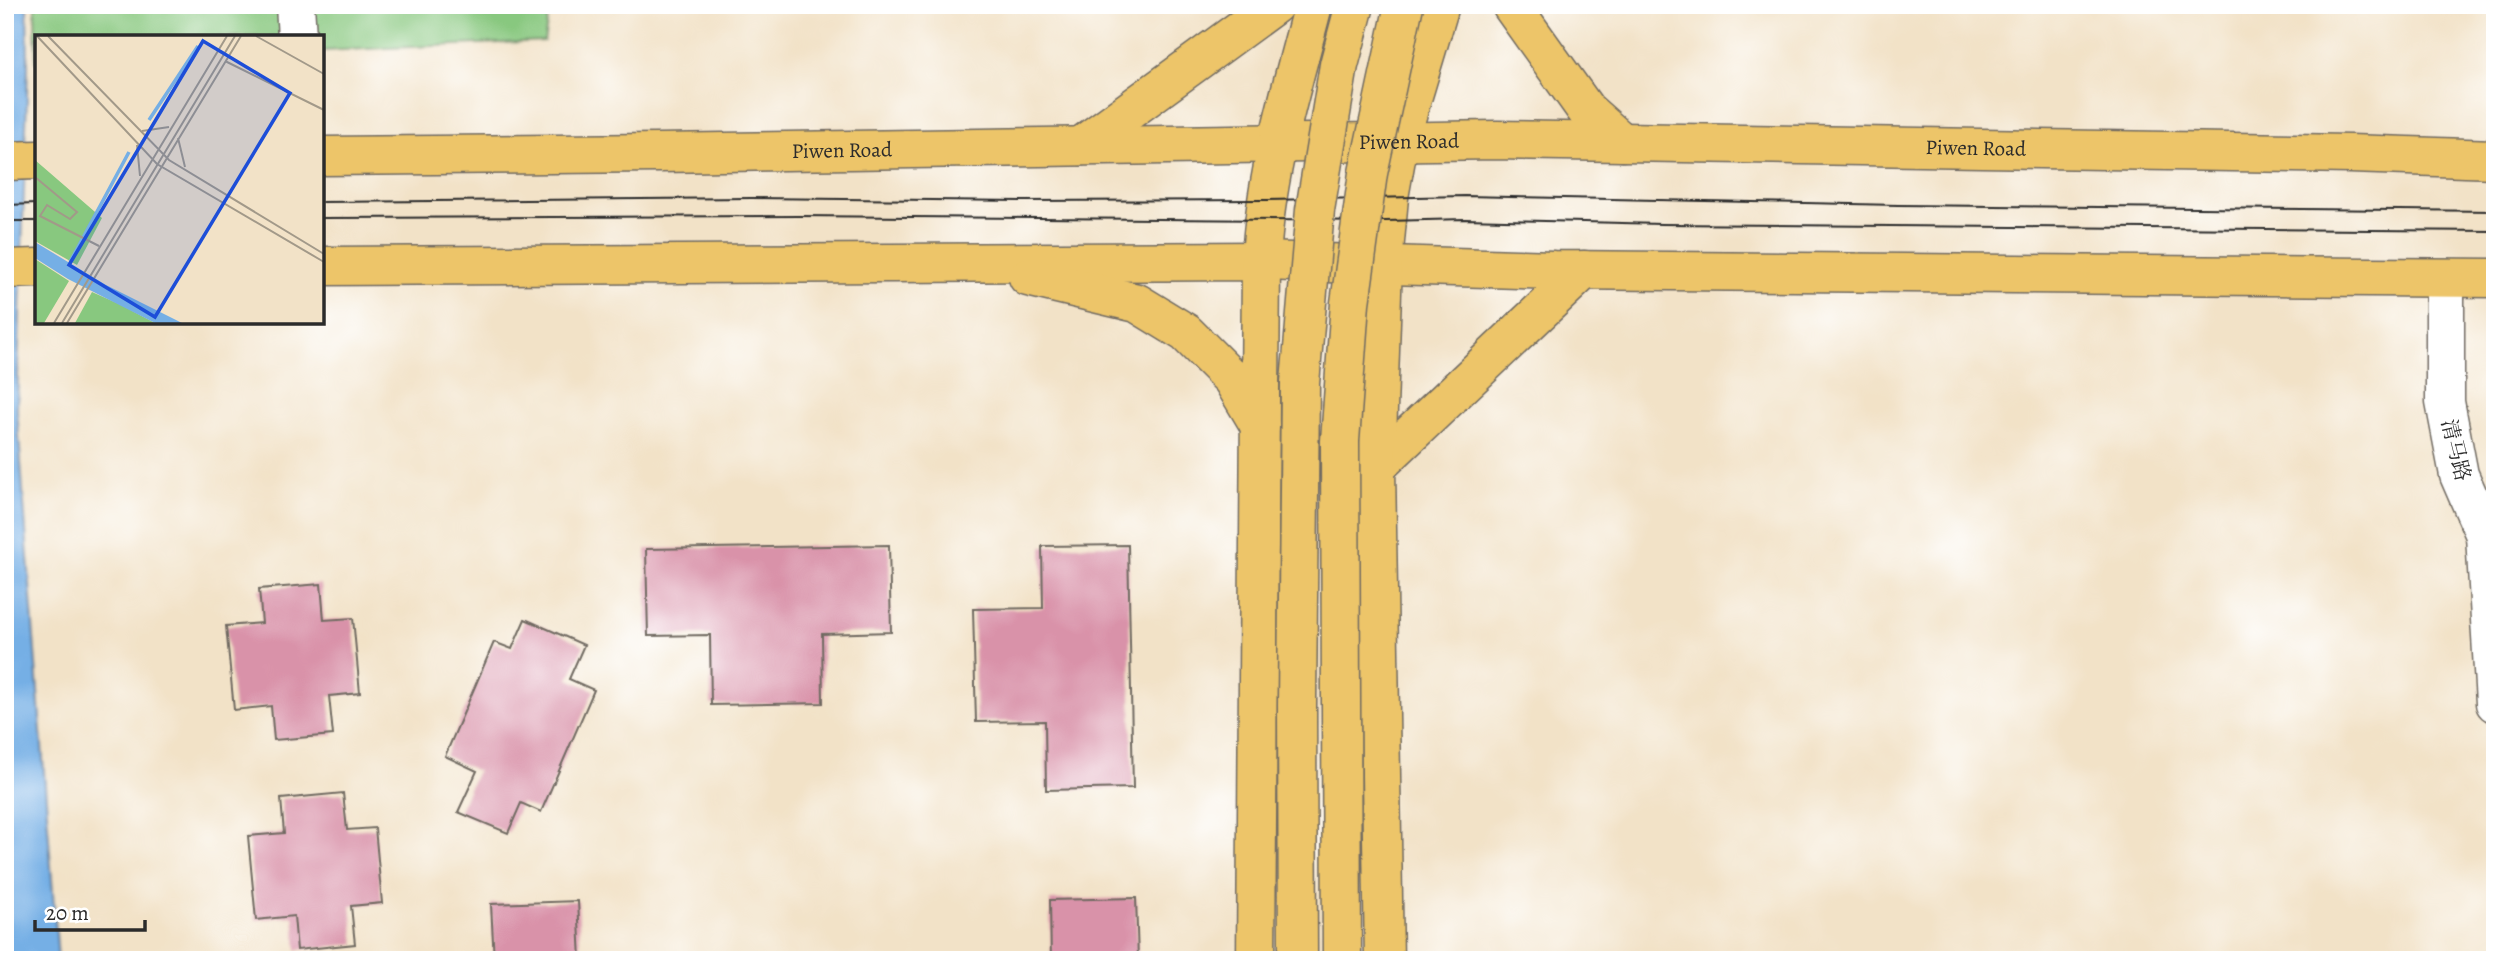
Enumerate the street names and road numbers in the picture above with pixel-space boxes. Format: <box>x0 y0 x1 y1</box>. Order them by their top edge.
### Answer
street label: Piwen Road <box>1358 127 1460 156</box>
street label: Piwen Road <box>1925 133 2027 163</box>
street label: Piwen Road <box>791 135 893 165</box>
street label: 清马路 <box>2435 416 2477 484</box>

